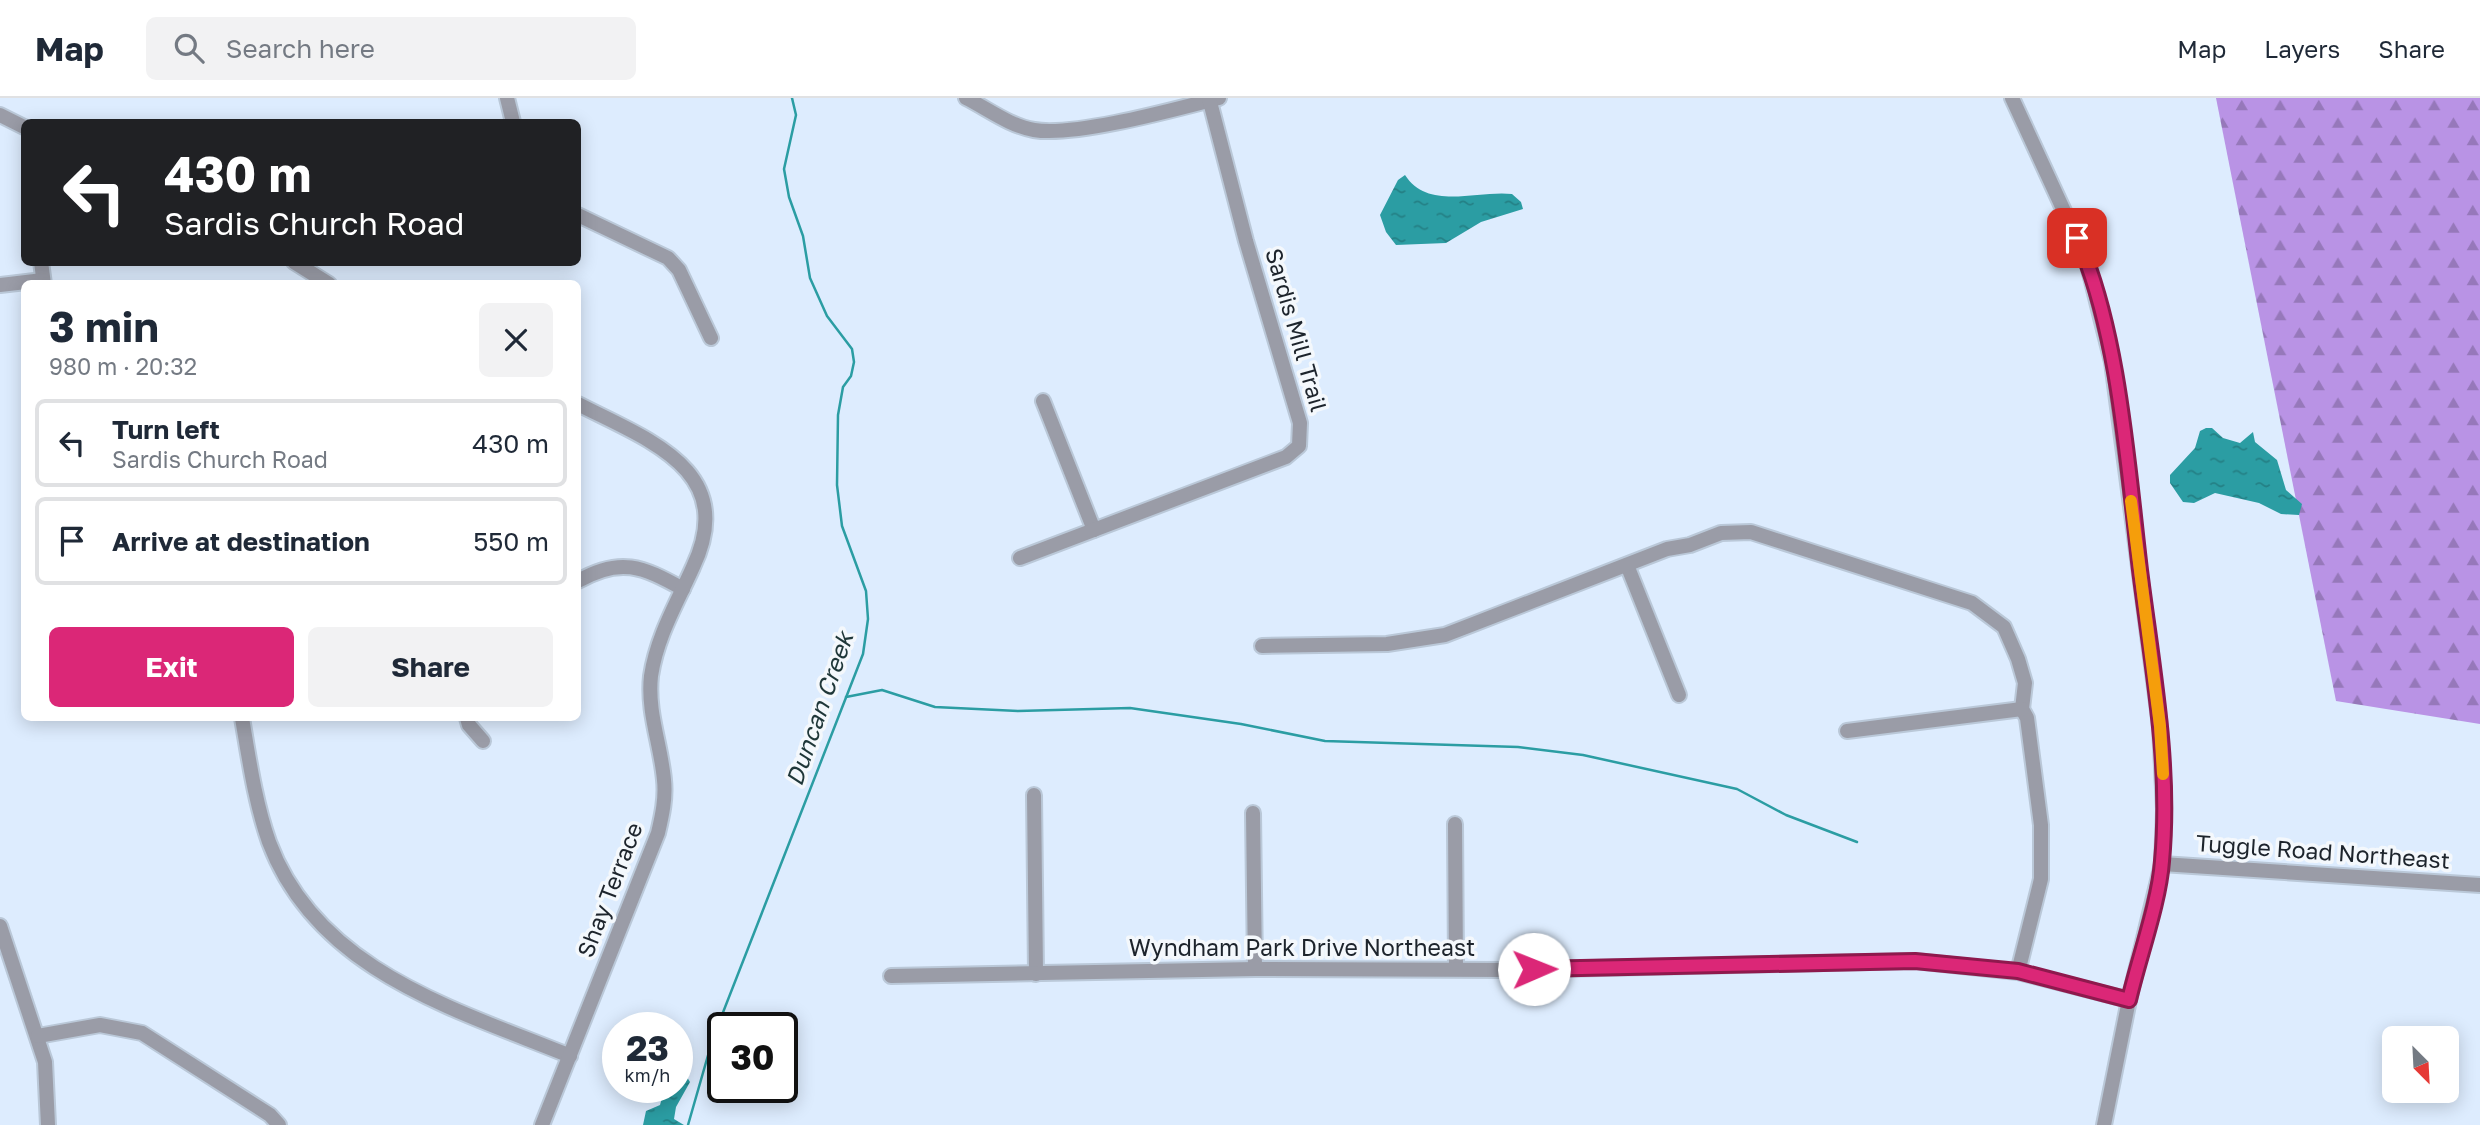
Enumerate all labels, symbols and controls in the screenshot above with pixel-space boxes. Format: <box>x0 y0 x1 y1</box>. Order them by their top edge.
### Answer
search box <box>146 17 636 80</box>
text: Map <box>35 29 104 68</box>
icon: search <box>170 29 208 67</box>
text: Search here <box>226 33 375 64</box>
text: Map <box>2177 34 2226 63</box>
text: Layers <box>2264 34 2340 63</box>
text: Share <box>2378 34 2445 63</box>
text: 430 m <box>164 144 312 203</box>
icon: left <box>49 147 140 238</box>
text: Sardis Church Road <box>164 204 464 242</box>
pin <box>2047 208 2107 268</box>
icon: arrive <box>2058 219 2096 257</box>
street label: Sardis Mill Trail <box>1260 245 1334 415</box>
text: 3 min <box>49 301 159 351</box>
button: close <box>479 303 553 377</box>
text: 980 m · 20:32 <box>49 352 197 380</box>
text: Turn left <box>112 414 220 445</box>
icon: left <box>53 424 91 462</box>
text: 430 m <box>472 428 549 459</box>
text: Sardis Church Road <box>112 445 328 473</box>
icon: arrive <box>53 522 91 560</box>
text: Arrive at destination <box>112 526 370 557</box>
text: 550 m <box>473 526 549 557</box>
water label: Duncan Creek <box>779 626 859 789</box>
button: Exit <box>49 627 294 707</box>
button: Share <box>308 627 553 707</box>
street label: Shay Terrace <box>571 818 648 961</box>
street label: Tuggle Road Northeast <box>2195 828 2451 874</box>
position arrow <box>1497 932 1571 1006</box>
street label: Wyndham Park Drive Northeast <box>1129 933 1475 961</box>
speed limit sign: 30 <box>707 1012 798 1103</box>
north arrow <box>2382 1026 2459 1102</box>
map controls <box>2382 1026 2459 1103</box>
text: 23 <box>626 1027 669 1069</box>
text: km/h <box>625 1064 670 1086</box>

